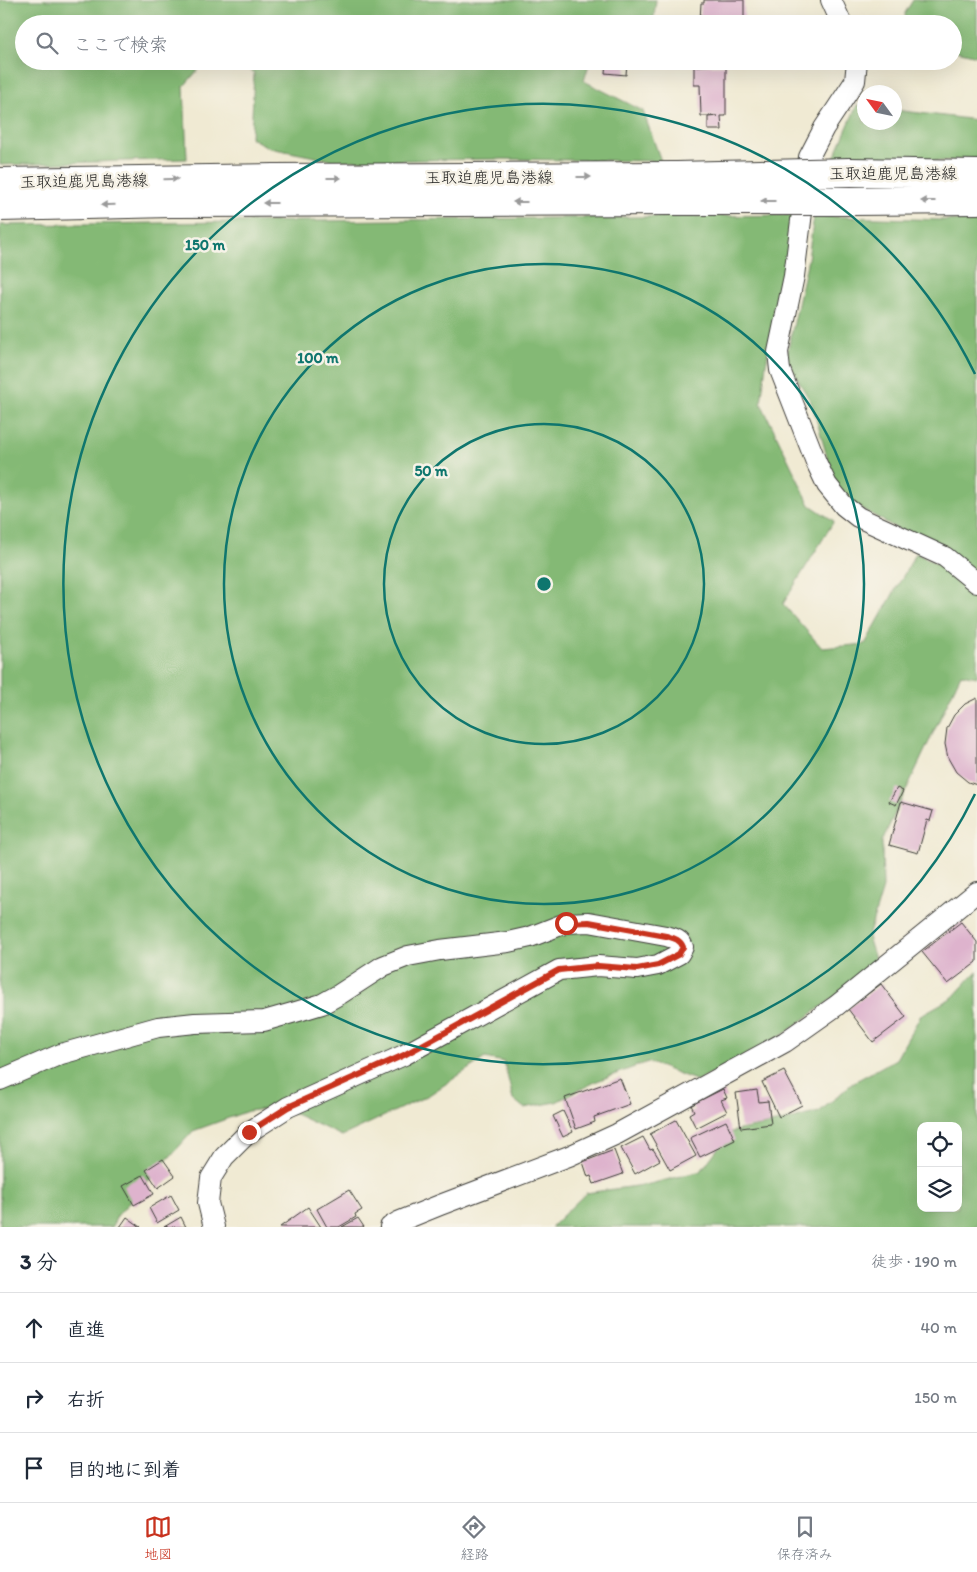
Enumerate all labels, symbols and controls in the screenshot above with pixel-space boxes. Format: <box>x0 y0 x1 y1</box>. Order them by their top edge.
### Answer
search box <box>15 15 962 70</box>
icon: search <box>33 29 61 57</box>
text: ここで検索 <box>73 33 168 56</box>
north arrow <box>857 85 902 130</box>
street label: 玉取迫鹿児島港線 <box>829 164 957 183</box>
street label: 玉取迫鹿児島港線 <box>425 168 553 187</box>
street label: 玉取迫鹿児島港線 <box>20 170 148 192</box>
one-way arrow <box>576 173 592 181</box>
one-way arrow <box>326 174 342 182</box>
one-way arrow <box>163 175 179 183</box>
one-way arrow <box>760 197 776 205</box>
one-way arrow <box>920 197 936 205</box>
one-way arrow <box>512 198 528 206</box>
one-way arrow <box>262 199 278 207</box>
one-way arrow <box>100 201 116 209</box>
text: 150 m <box>185 236 225 254</box>
text: 100 m <box>297 349 339 367</box>
text: 50 m <box>414 462 448 480</box>
centre of rings <box>535 575 553 593</box>
route start <box>555 912 578 935</box>
route end <box>238 1121 261 1144</box>
map controls <box>917 1122 962 1212</box>
button: locate <box>917 1122 962 1167</box>
button: layers <box>917 1167 962 1212</box>
text: 3 分 <box>20 1249 57 1274</box>
text: 徒歩 · 190 m <box>871 1252 957 1271</box>
icon: ahead <box>20 1314 48 1342</box>
text: 直進 <box>67 1318 105 1341</box>
text: 40 m <box>920 1318 957 1337</box>
icon: right <box>20 1384 48 1412</box>
text: 右折 <box>67 1388 105 1411</box>
text: 150 m <box>914 1388 957 1407</box>
icon: arrive <box>20 1454 48 1482</box>
text: 目的地に到着 <box>67 1458 181 1481</box>
tab: 地図 <box>144 1513 172 1563</box>
tab: 経路 <box>460 1513 488 1563</box>
tab: 保存済み <box>777 1513 833 1563</box>

